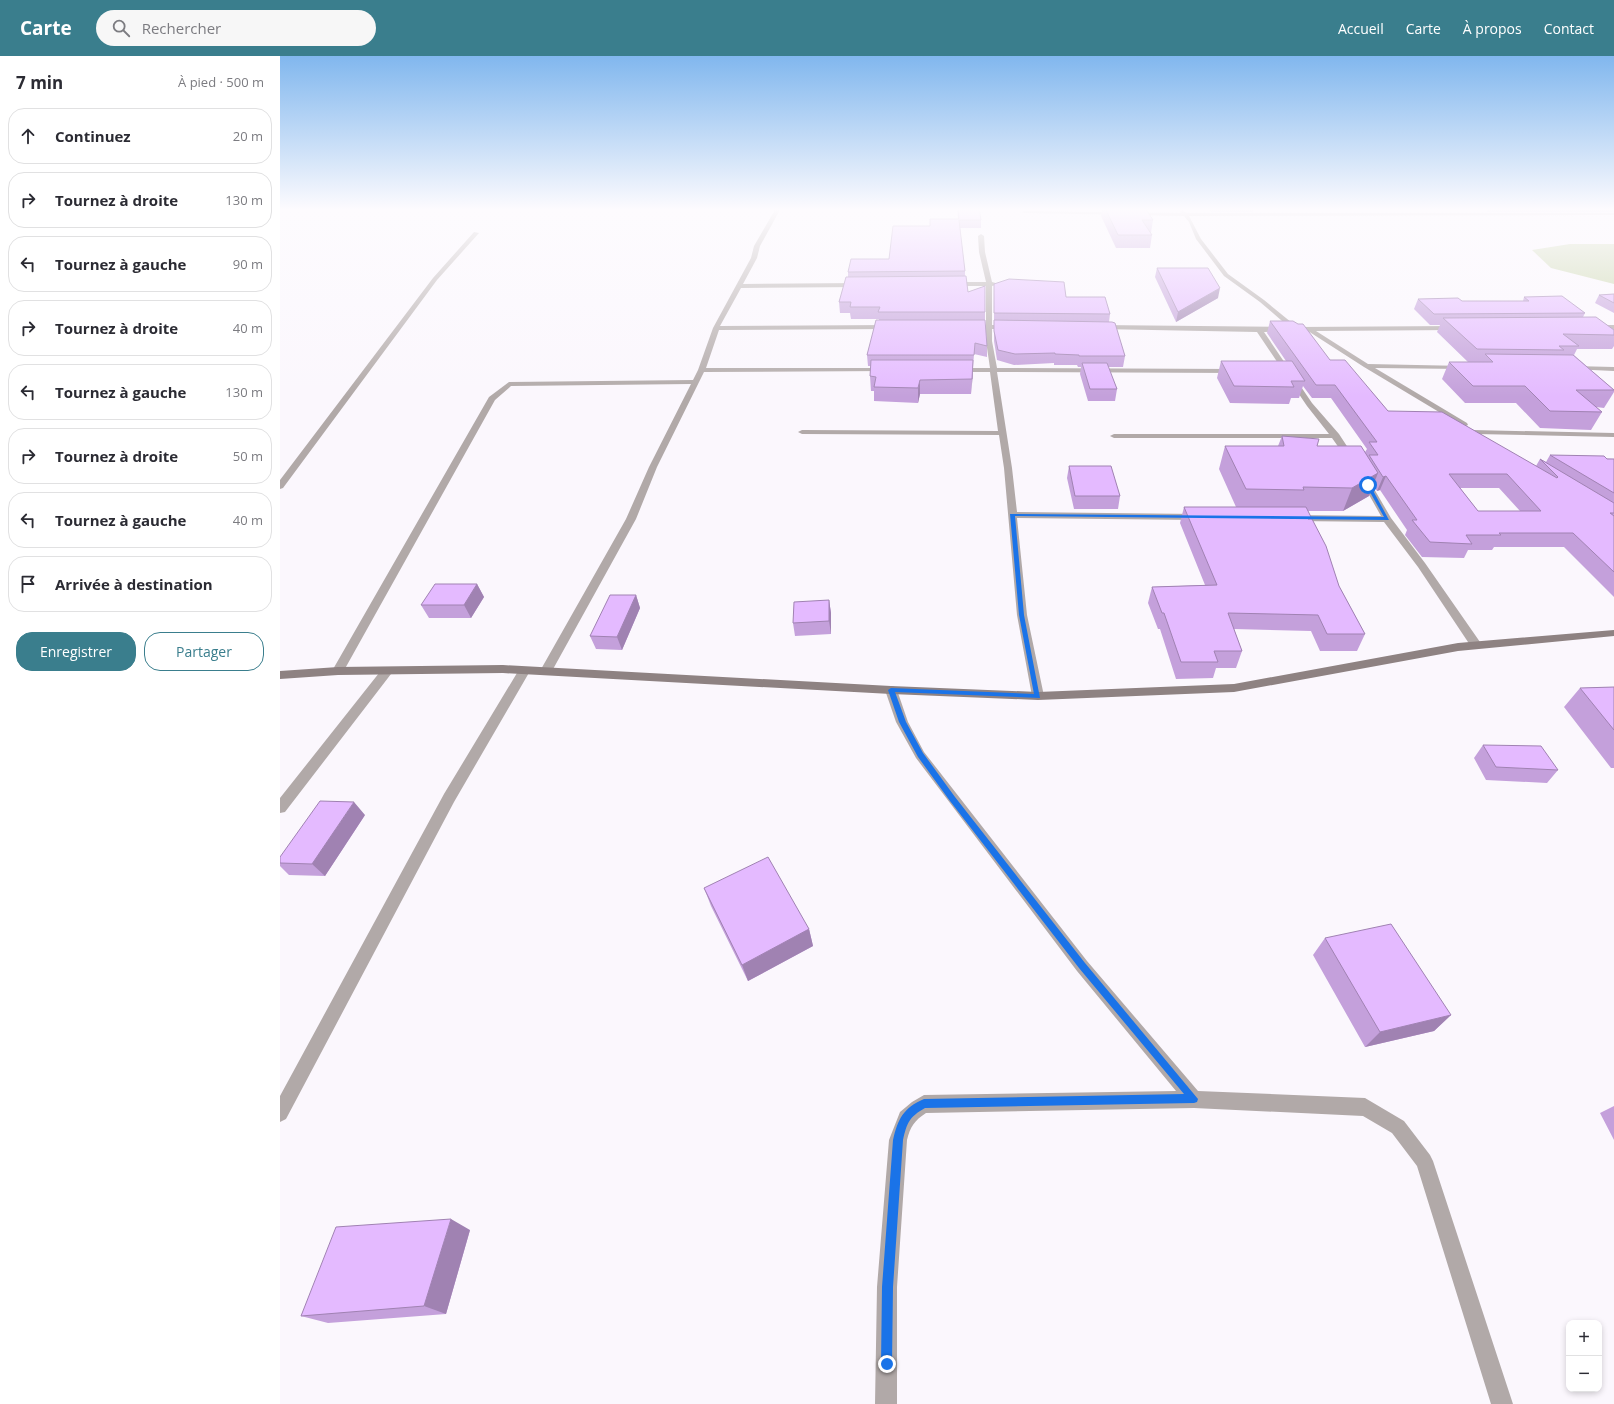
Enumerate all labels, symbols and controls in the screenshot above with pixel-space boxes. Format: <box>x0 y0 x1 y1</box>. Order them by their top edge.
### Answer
search box <box>96 10 376 46</box>
text: Carte <box>20 15 72 41</box>
icon: search <box>110 17 132 39</box>
text: Rechercher <box>142 18 221 38</box>
text: Accueil <box>1338 19 1384 38</box>
text: Carte <box>1406 19 1441 38</box>
text: À propos <box>1463 19 1522 38</box>
text: Contact <box>1544 19 1594 38</box>
text: 7 min <box>16 71 63 94</box>
text: À pied · 500 m <box>178 73 264 91</box>
icon: ahead <box>17 125 39 147</box>
text: Continuez <box>55 126 131 146</box>
text: 20 m <box>233 127 263 145</box>
icon: right <box>17 189 39 211</box>
text: Tournez à droite <box>55 190 178 210</box>
text: 130 m <box>225 191 263 209</box>
icon: left <box>17 253 39 275</box>
text: Tournez à gauche <box>55 254 186 274</box>
text: 90 m <box>233 255 263 273</box>
icon: right <box>17 317 39 339</box>
text: Tournez à droite <box>55 318 178 338</box>
text: 40 m <box>233 319 263 337</box>
icon: left <box>17 381 39 403</box>
text: Tournez à gauche <box>55 382 186 402</box>
text: 130 m <box>225 383 263 401</box>
icon: right <box>17 445 39 467</box>
text: Tournez à droite <box>55 446 178 466</box>
text: 50 m <box>233 447 263 465</box>
route start <box>1359 476 1377 494</box>
icon: left <box>17 509 39 531</box>
text: Tournez à gauche <box>55 510 186 530</box>
text: 40 m <box>233 511 263 529</box>
icon: arrive <box>17 573 39 595</box>
text: Arrivée à destination <box>55 574 213 594</box>
button: Enregistrer <box>16 632 136 671</box>
button: Partager <box>144 632 264 671</box>
map controls <box>1566 1320 1602 1392</box>
button: + <box>1566 1320 1602 1356</box>
route end <box>878 1355 896 1373</box>
button: − <box>1566 1356 1602 1392</box>

